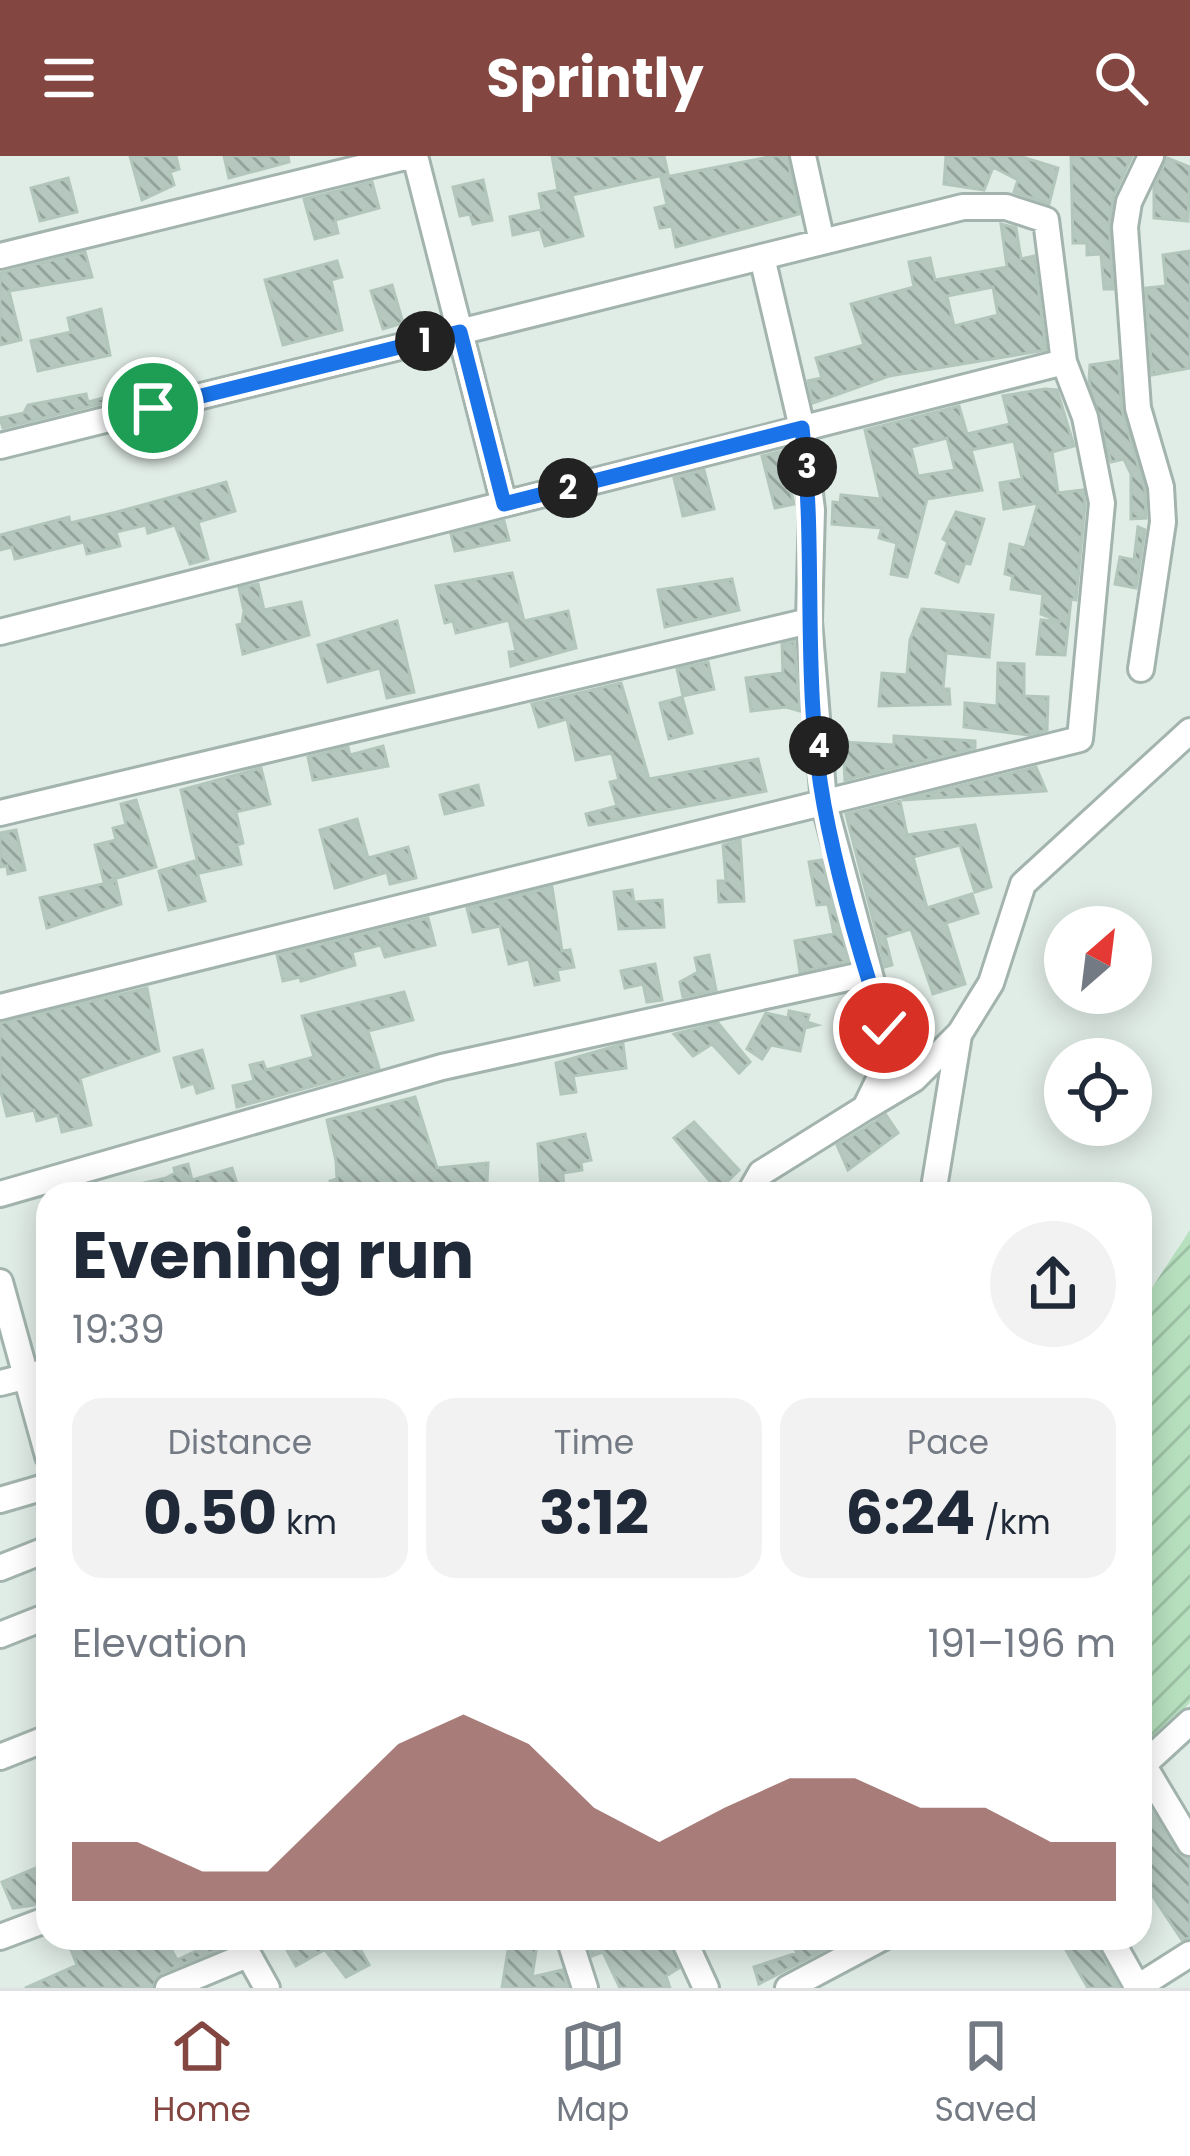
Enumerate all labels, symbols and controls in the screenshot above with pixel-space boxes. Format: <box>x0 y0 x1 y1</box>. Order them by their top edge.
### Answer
text: Sprintly <box>486 40 704 116</box>
icon: menu <box>36 45 102 111</box>
icon: search <box>1088 45 1154 111</box>
pin: 1 <box>395 311 455 371</box>
text: 1 <box>419 317 431 364</box>
pin <box>102 357 204 459</box>
icon: arrive <box>120 375 186 441</box>
pin: 3 <box>777 437 837 497</box>
text: 3 <box>797 443 817 490</box>
pin: 2 <box>538 458 598 518</box>
text: 2 <box>559 464 577 511</box>
pin: 4 <box>789 716 849 776</box>
text: 4 <box>808 722 830 769</box>
north arrow <box>1044 906 1152 1014</box>
map controls <box>1044 906 1152 1146</box>
pin <box>833 977 935 1079</box>
icon: check <box>851 995 917 1061</box>
button: locate <box>1044 1038 1152 1146</box>
text: Evening run <box>72 1209 474 1301</box>
button: share <box>990 1221 1116 1347</box>
text: 19:39 <box>72 1302 165 1357</box>
text: Distance <box>168 1419 312 1466</box>
text: Time <box>554 1419 634 1466</box>
text: Pace <box>907 1419 989 1466</box>
text: 0.50 <box>143 1471 277 1555</box>
text: 3:12 <box>539 1471 649 1555</box>
text: 6:24 <box>845 1471 975 1555</box>
text: km <box>277 1499 337 1546</box>
text: /km <box>975 1499 1051 1546</box>
text: Elevation <box>72 1616 248 1671</box>
text: 191–196 m <box>928 1616 1116 1671</box>
tab: Home <box>153 2013 251 2135</box>
tab: Map <box>556 2013 629 2135</box>
tab: Saved <box>934 2013 1037 2135</box>

